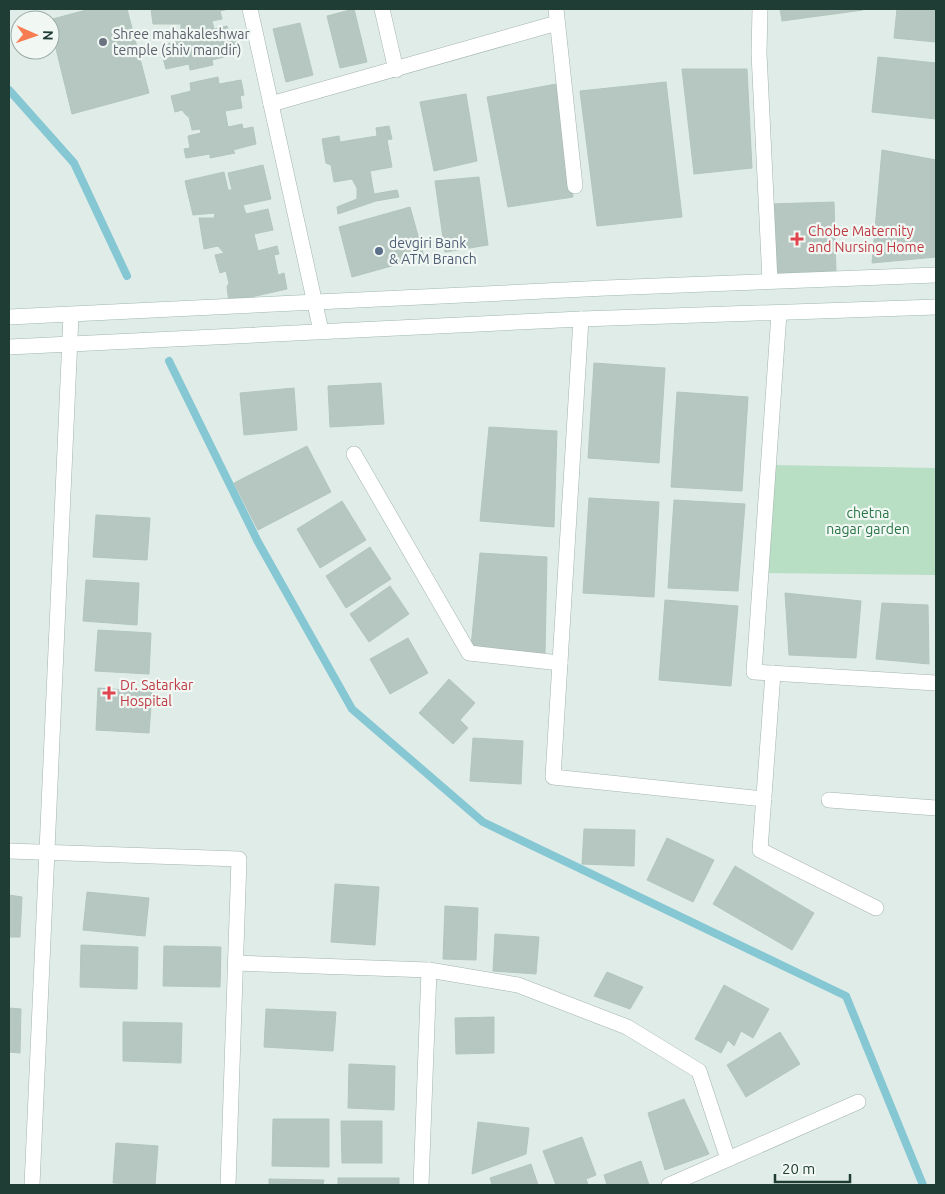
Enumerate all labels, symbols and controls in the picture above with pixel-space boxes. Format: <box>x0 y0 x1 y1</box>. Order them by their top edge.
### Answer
north arrow <box>10 10 60 60</box>
place label: Shree mahakaleshwar temple (shiv mandir) <box>113 26 251 58</box>
text: N <box>40 30 56 41</box>
marker: Shree mahakaleshwar temple (shiv mandir) <box>97 36 109 48</box>
place label: Chobe Maternity and Nursing Home <box>808 223 924 255</box>
marker: Chobe Maternity and Nursing Home <box>790 232 804 246</box>
place label: devgiri Bank & ATM Branch <box>389 235 477 267</box>
marker: devgiri Bank & ATM Branch <box>373 245 385 257</box>
park label: chetna nagar garden <box>826 505 910 537</box>
place label: Dr. Satarkar Hospital <box>120 677 194 709</box>
marker: Dr. Satarkar Hospital <box>102 686 116 700</box>
scale bar <box>775 1152 850 1184</box>
text: 20 m <box>782 1160 815 1177</box>

